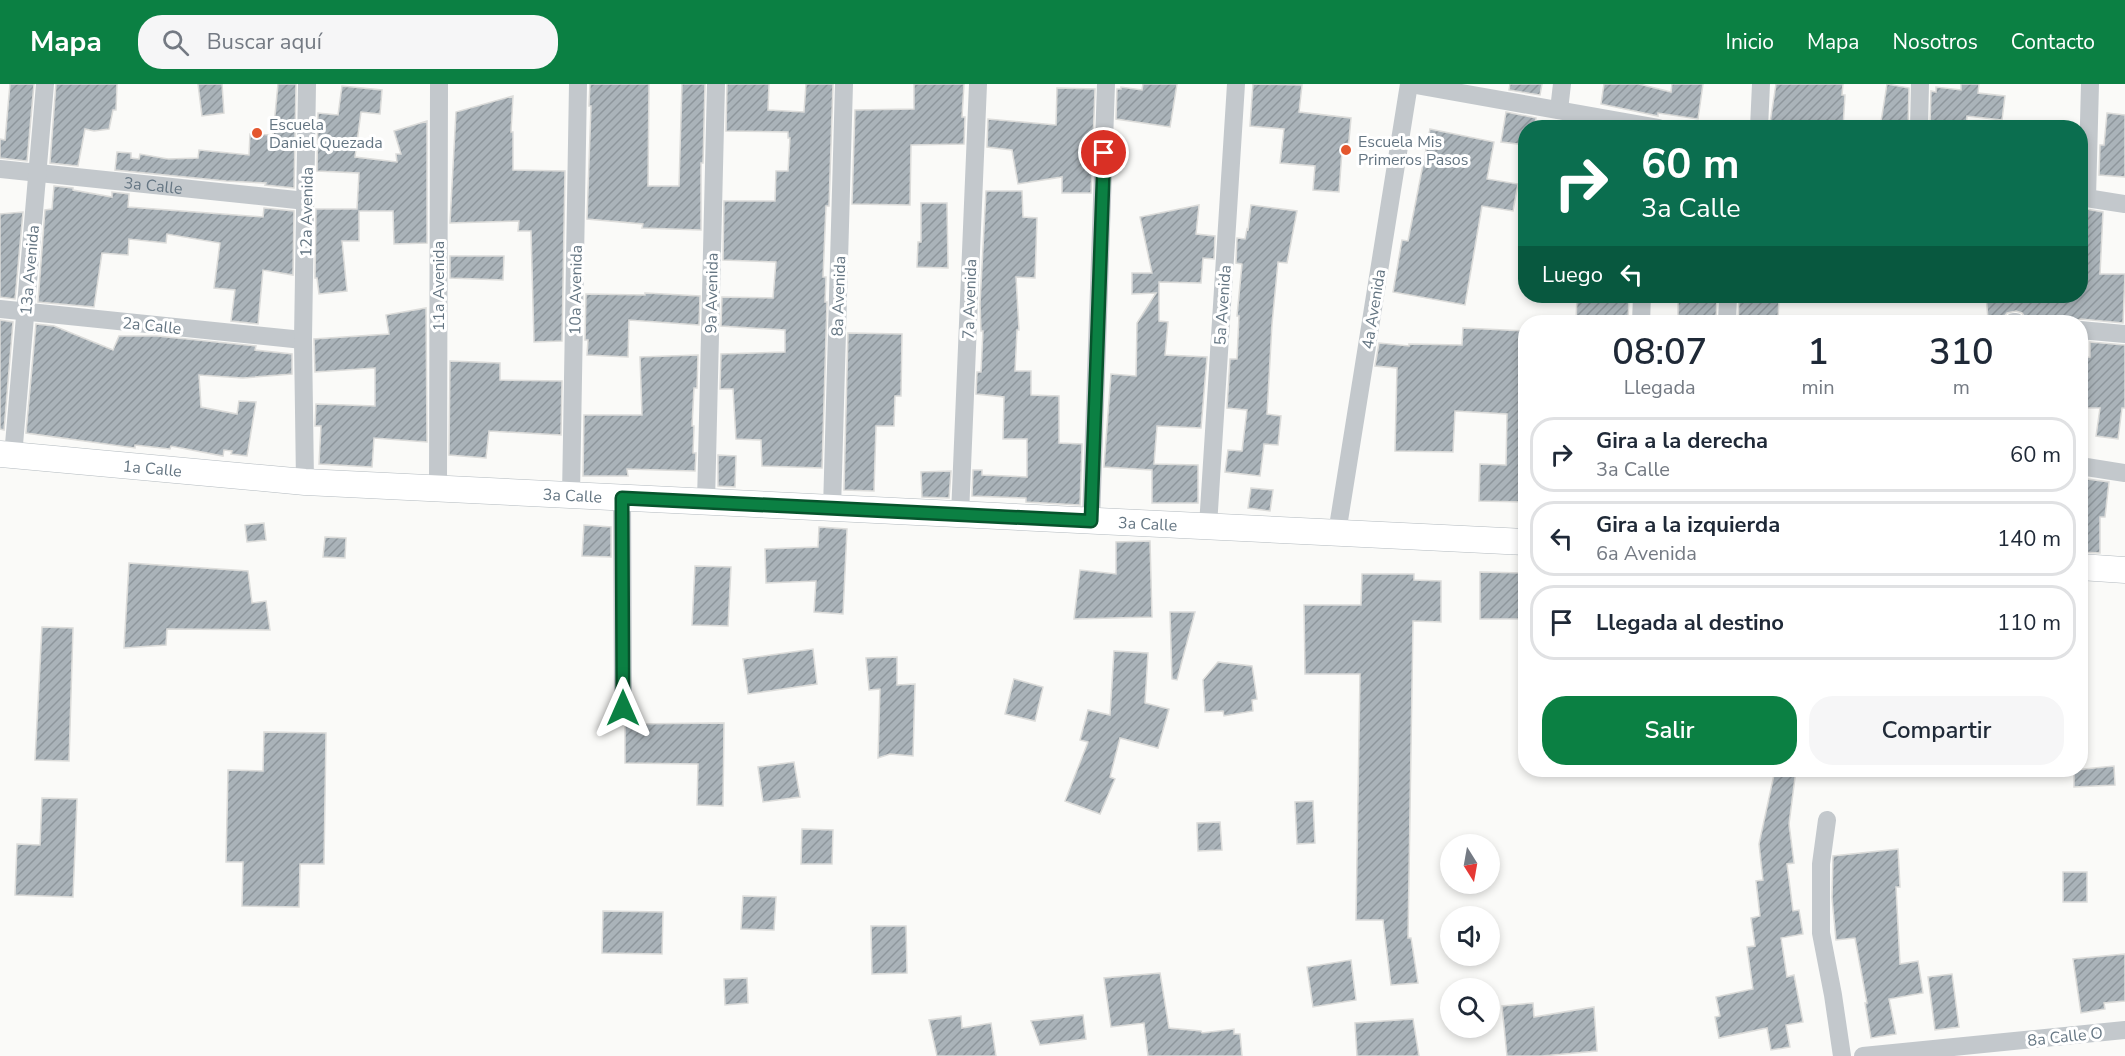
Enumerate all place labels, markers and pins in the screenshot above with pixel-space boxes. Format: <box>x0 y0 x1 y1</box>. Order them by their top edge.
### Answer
place label: Escuela Daniel Quezada <box>269 114 383 154</box>
marker: Escuela Daniel Quezada <box>250 126 264 140</box>
pin <box>1078 127 1129 178</box>
place label: Escuela Mis Primeros Pasos <box>1358 131 1468 171</box>
marker: Escuela Mis Primeros Pasos <box>1339 143 1353 157</box>

